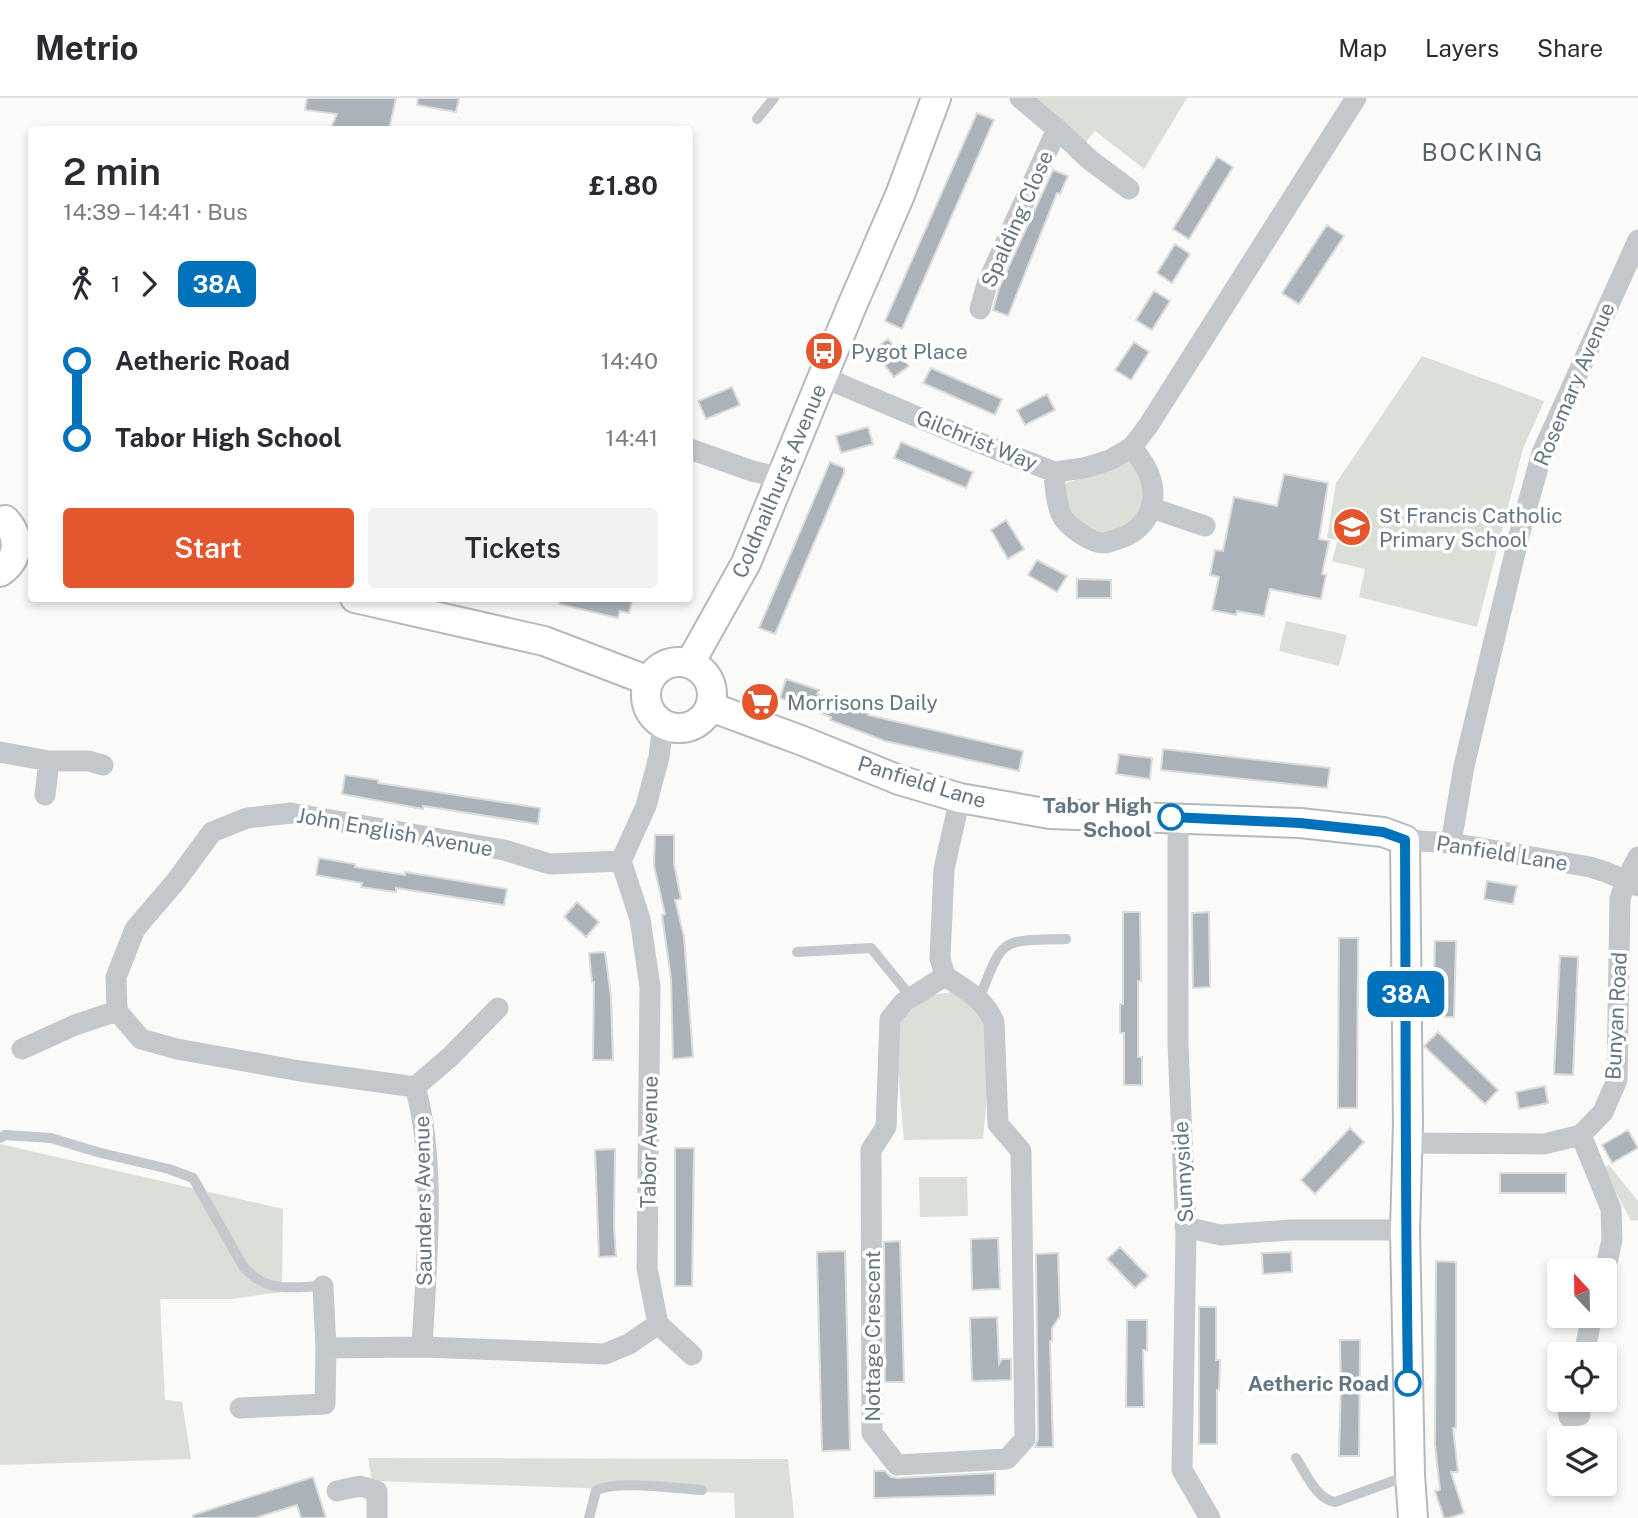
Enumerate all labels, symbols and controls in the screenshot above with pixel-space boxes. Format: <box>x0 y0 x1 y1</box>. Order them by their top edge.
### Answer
text: Metrio <box>35 29 138 67</box>
text: Map <box>1338 34 1387 62</box>
text: Layers <box>1425 34 1499 62</box>
text: Share <box>1537 34 1603 62</box>
district label: BOCKING <box>1422 138 1544 166</box>
street label: Spalding Close <box>976 147 1058 291</box>
text: 2 min <box>63 149 161 194</box>
text: £1.80 <box>589 170 658 201</box>
text: 14:39 – 14:41 · Bus <box>63 198 248 225</box>
icon: walk <box>63 265 101 303</box>
icon: forward <box>130 265 168 303</box>
text: 1 <box>111 270 120 297</box>
text: 38A <box>192 270 242 298</box>
street label: Rosemary Avenue <box>1528 299 1620 469</box>
bus stop icon: Pygot Place <box>803 330 845 372</box>
place label: Pygot Place <box>851 339 968 364</box>
text: Aetheric Road <box>115 345 290 376</box>
text: 14:40 <box>601 347 658 374</box>
street label: Coldnailhurst Avenue <box>727 380 831 582</box>
street label: Gilchrist Way <box>913 404 1041 476</box>
text: Tabor High School <box>115 422 342 453</box>
text: 14:41 <box>605 424 658 451</box>
place label: St Francis Catholic Primary School <box>1379 503 1563 552</box>
school or university icon: St Francis Catholic Primary School <box>1331 506 1373 548</box>
button: Start <box>63 508 354 588</box>
button: Tickets <box>368 508 658 588</box>
supermarket icon: Morrisons Daily <box>739 681 781 723</box>
place label: Morrisons Daily <box>787 690 938 715</box>
street label: Panfield Lane <box>855 751 989 813</box>
place label: Tabor High School <box>1043 793 1152 842</box>
street label: John English Avenue <box>295 802 495 862</box>
marker: Tabor High School <box>1158 804 1184 830</box>
street label: Panfield Lane <box>1434 830 1570 876</box>
street label: Bunyan Road <box>1600 952 1632 1080</box>
line badge: 38A <box>1366 971 1446 1017</box>
text: 38A <box>1381 980 1431 1008</box>
street label: Tabor Avenue <box>635 1075 663 1209</box>
street label: Saunders Avenue <box>409 1116 437 1286</box>
street label: Sunnyside <box>1168 1121 1198 1223</box>
street label: Nottage Crescent <box>860 1250 885 1422</box>
north arrow <box>1547 1258 1617 1328</box>
map controls <box>1547 1258 1617 1496</box>
button: locate <box>1547 1342 1617 1412</box>
marker: Aetheric Road <box>1395 1370 1421 1396</box>
place label: Aetheric Road <box>1248 1371 1389 1396</box>
button: layers <box>1547 1426 1617 1496</box>

